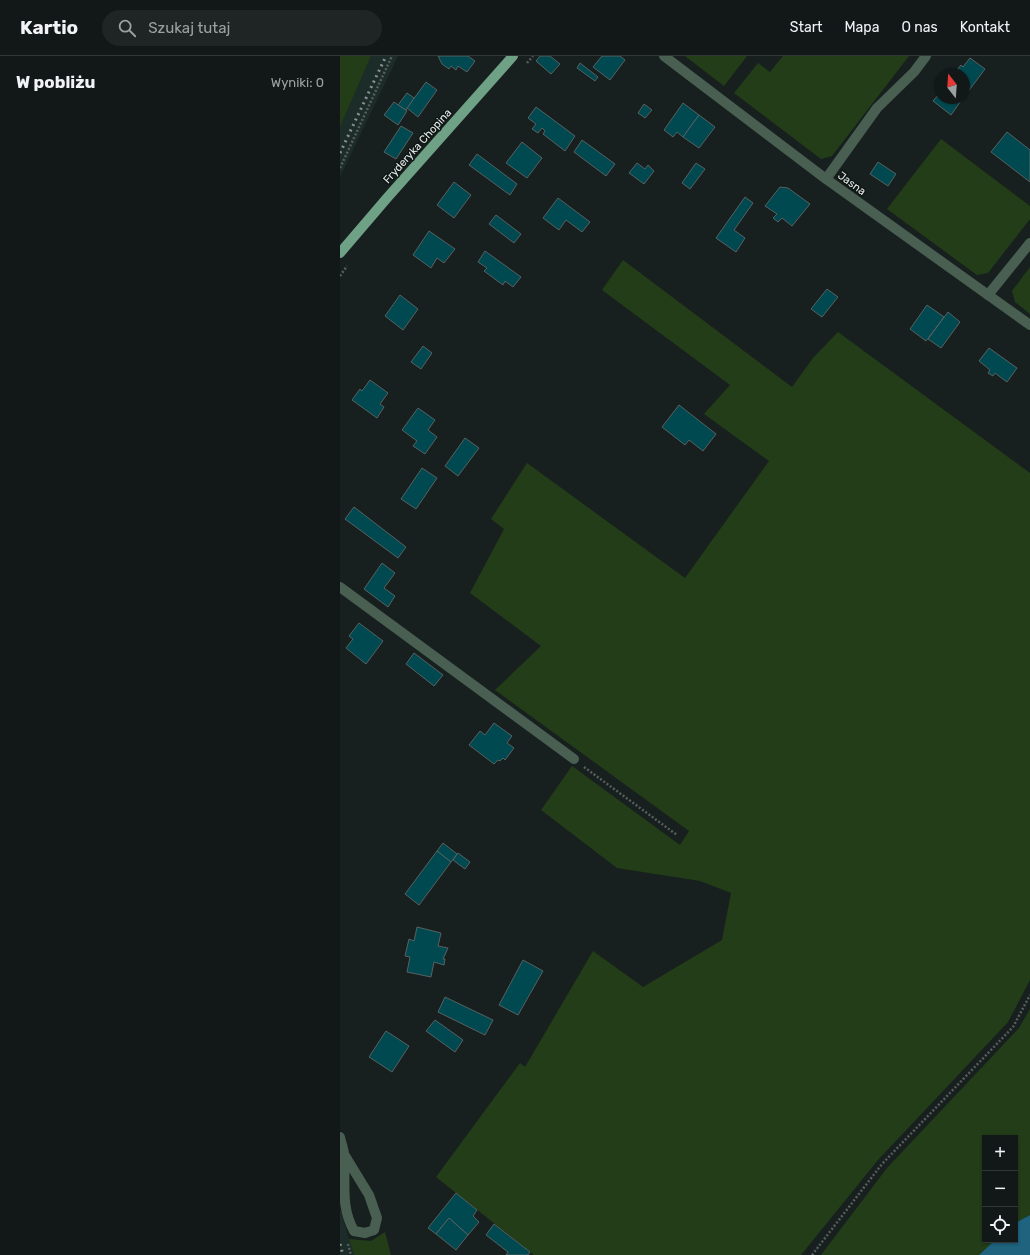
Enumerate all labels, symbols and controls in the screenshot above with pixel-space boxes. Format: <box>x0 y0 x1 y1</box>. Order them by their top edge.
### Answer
search box <box>102 10 382 46</box>
text: Kartio <box>20 16 78 39</box>
icon: search <box>116 17 138 39</box>
text: Szukaj tutaj <box>148 19 230 37</box>
text: Start <box>790 19 822 36</box>
text: Mapa <box>844 19 879 36</box>
text: O nas <box>901 19 938 36</box>
text: Kontakt <box>960 19 1010 36</box>
north arrow <box>934 68 970 104</box>
text: W pobliżu <box>16 72 95 92</box>
text: Wyniki: 0 <box>271 75 324 90</box>
street label: Fryderyka Chopina <box>380 106 454 186</box>
street label: Jasna <box>835 169 868 198</box>
map controls <box>982 1135 1018 1243</box>
button: + <box>982 1135 1018 1171</box>
button: − <box>982 1171 1018 1207</box>
button: locate <box>982 1207 1018 1243</box>

